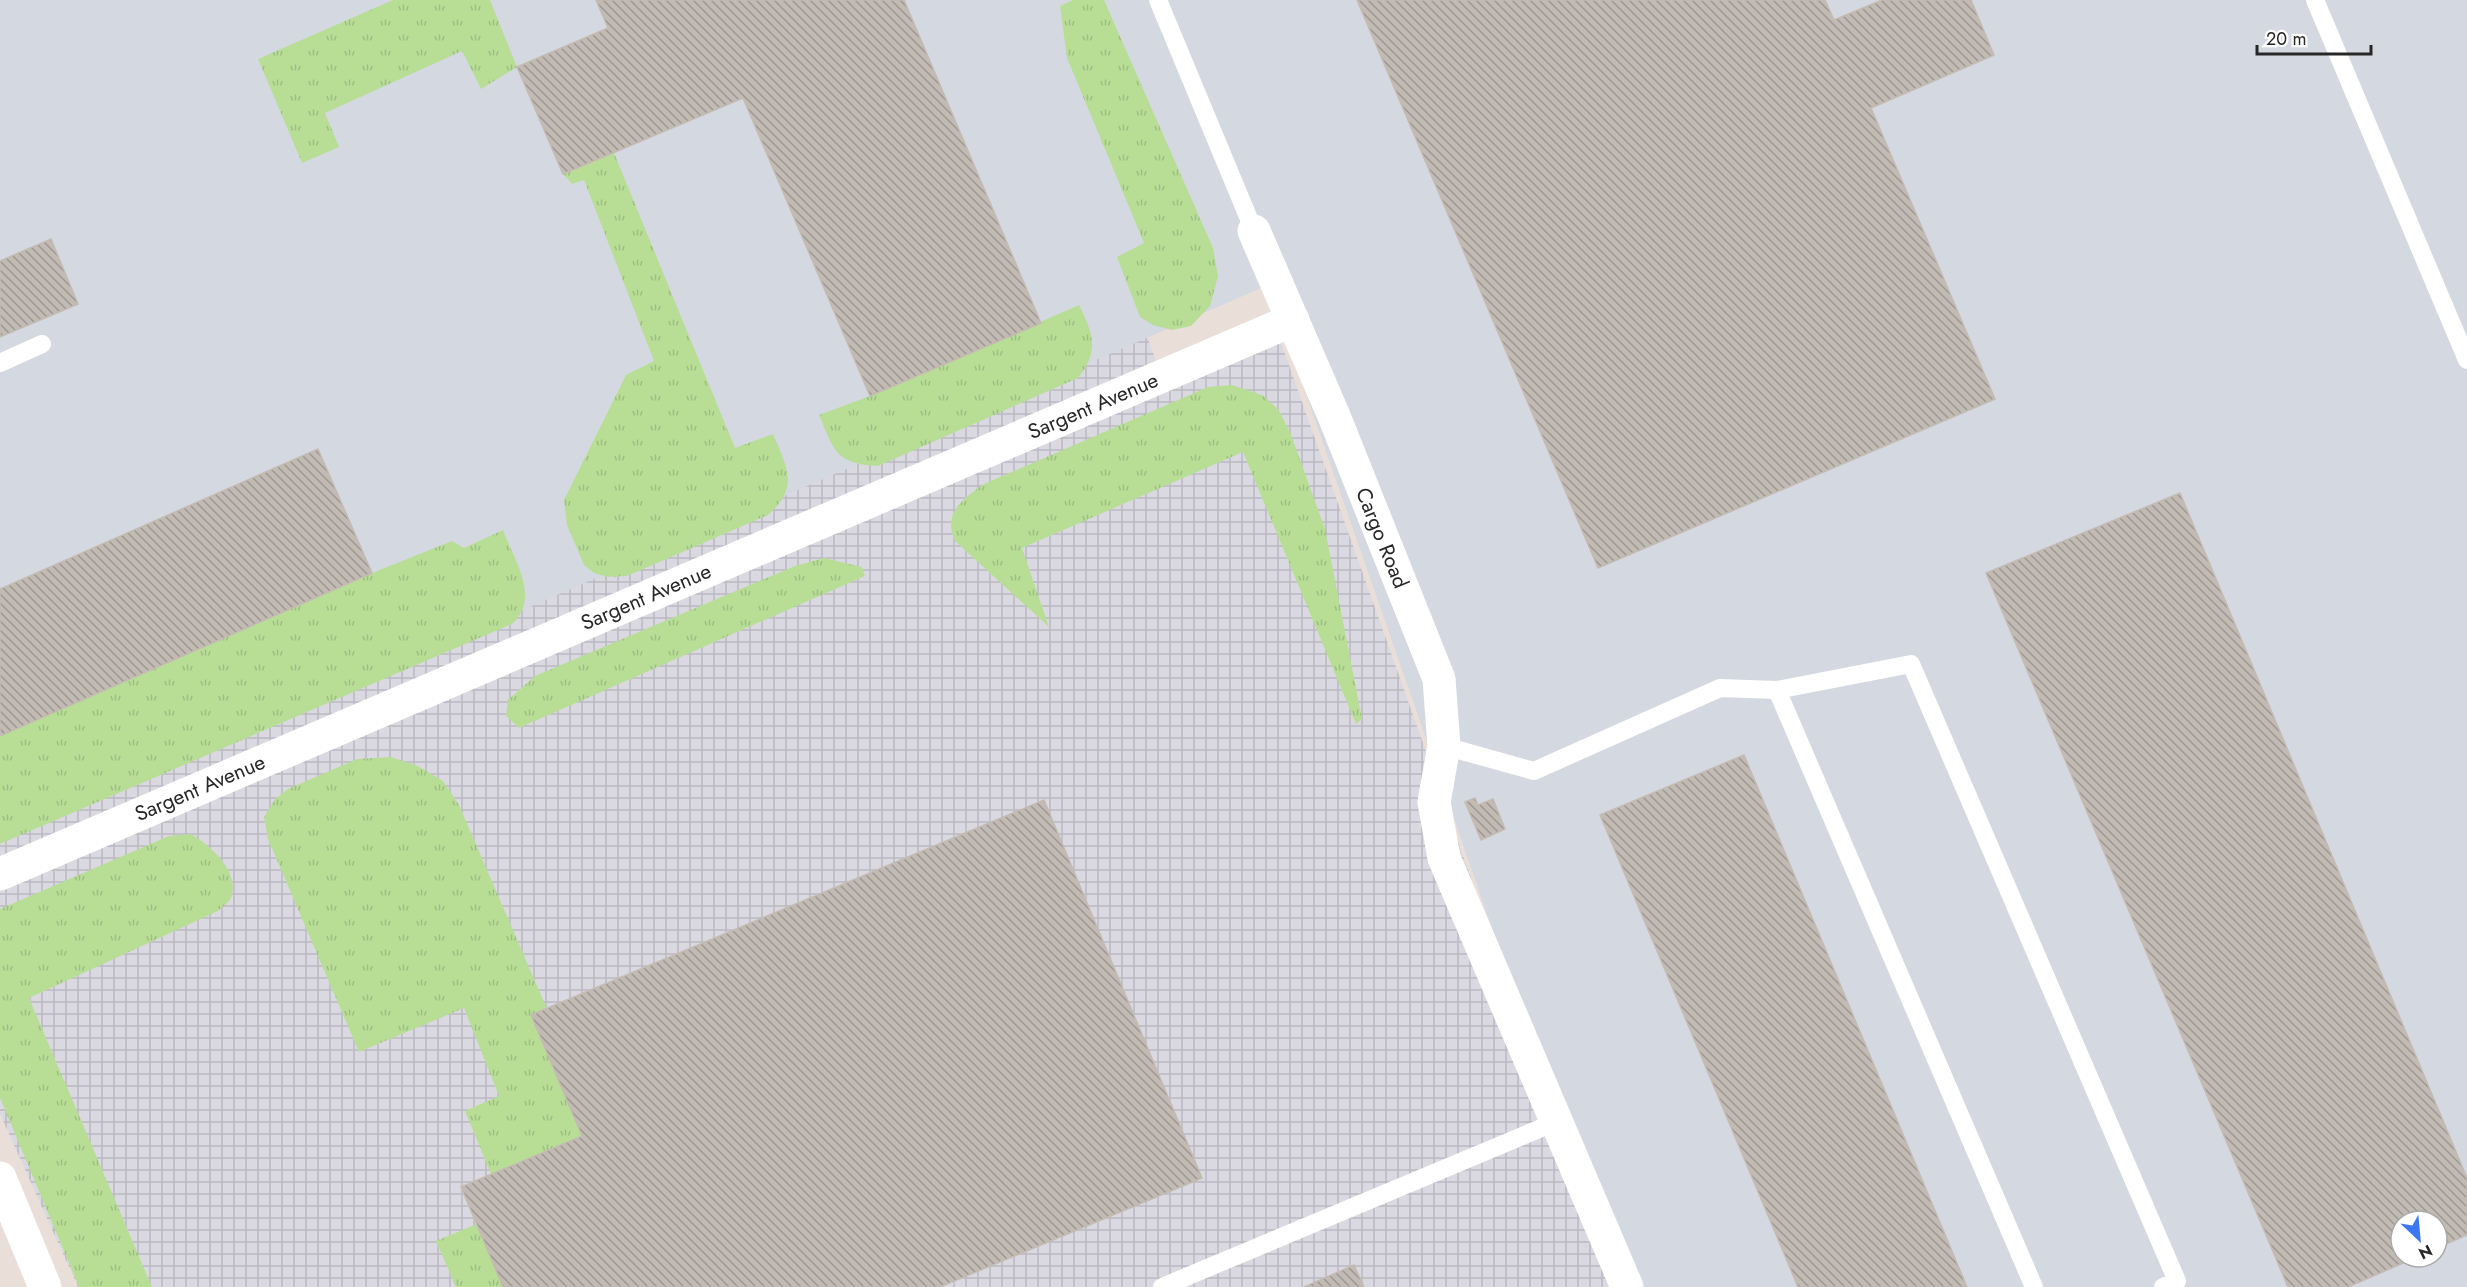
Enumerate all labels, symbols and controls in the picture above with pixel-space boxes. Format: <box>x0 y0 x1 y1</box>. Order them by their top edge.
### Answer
scale bar <box>2257 18 2371 56</box>
text: 20 m <box>2266 26 2306 52</box>
street label: Sargent Avenue <box>1023 365 1163 447</box>
street label: Cargo Road <box>1348 483 1416 593</box>
street label: Sargent Avenue <box>576 556 716 638</box>
street label: Sargent Avenue <box>130 747 270 829</box>
north arrow <box>2389 1209 2449 1269</box>
text: N <box>2415 1239 2436 1265</box>

